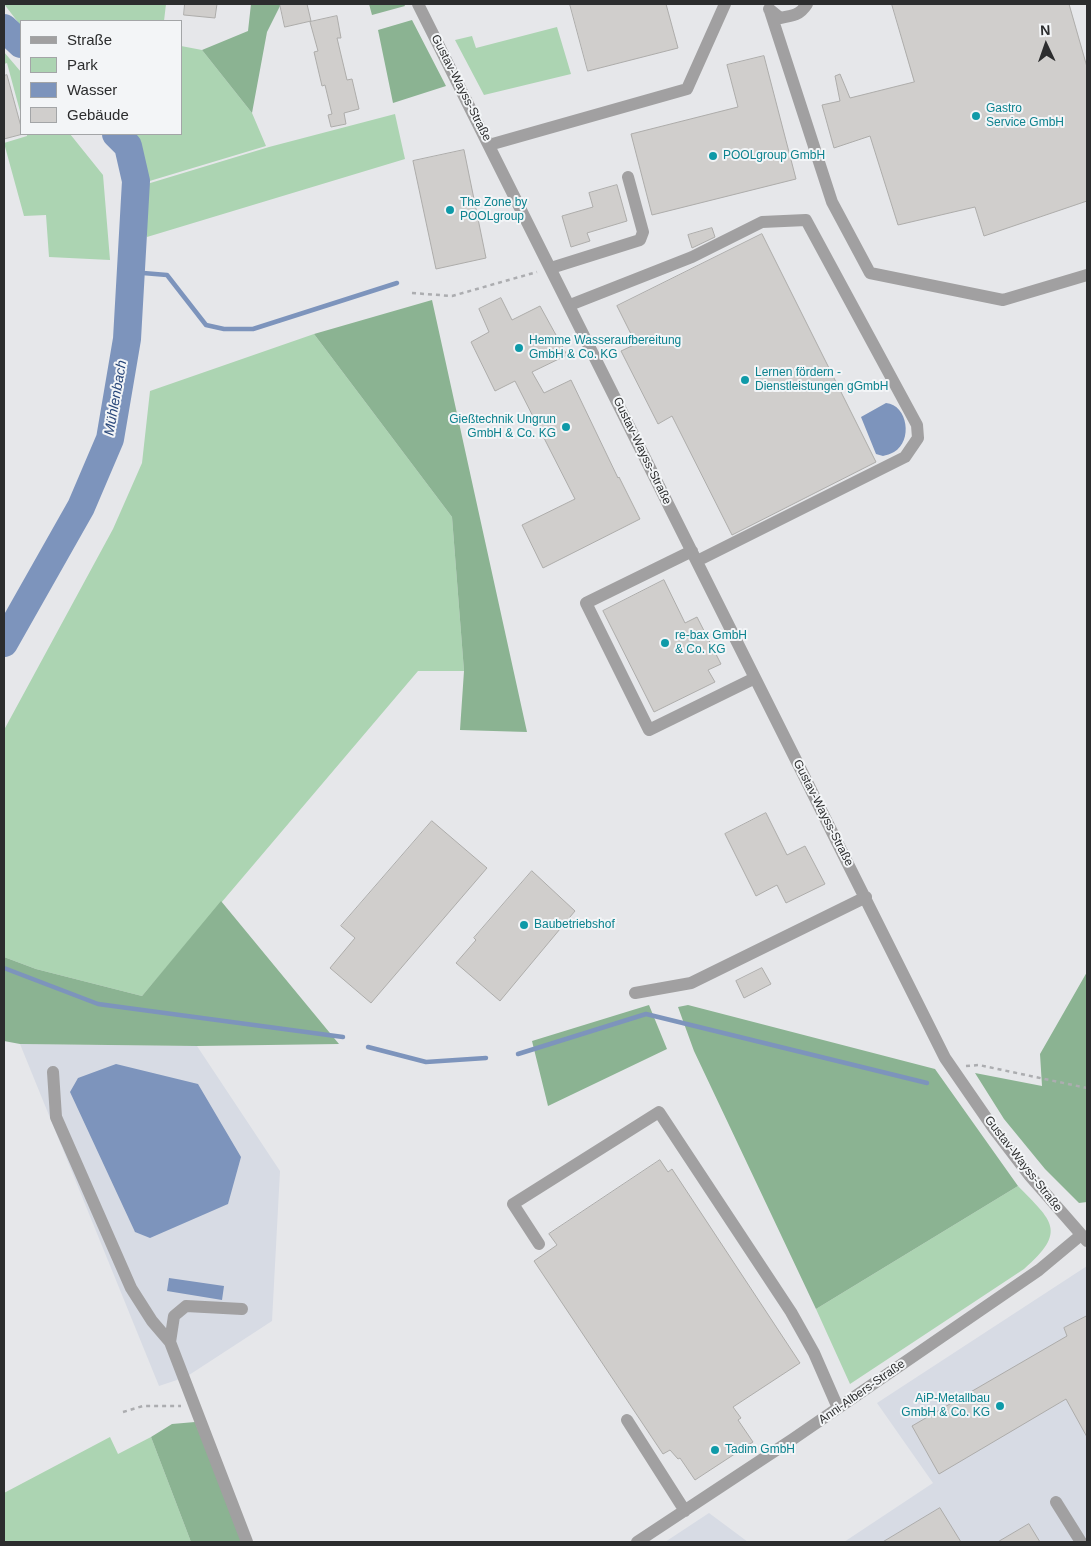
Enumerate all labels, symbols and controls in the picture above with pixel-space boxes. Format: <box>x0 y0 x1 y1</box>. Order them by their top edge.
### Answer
legend <box>20 20 182 135</box>
north arrow <box>1021 20 1071 70</box>
text: N <box>1040 22 1051 38</box>
text: Straße <box>67 31 112 48</box>
street label: Gustav-Wayss-Straße <box>428 32 494 144</box>
text: Park <box>67 56 98 73</box>
text: Wasser <box>67 81 117 98</box>
place label: Gastro Service GmbH <box>986 102 1064 130</box>
text: Gebäude <box>67 106 129 123</box>
marker: Gastro Service GmbH <box>970 110 982 122</box>
place label: POOLgroup GmbH <box>723 149 825 163</box>
marker: POOLgroup GmbH <box>707 150 719 162</box>
place label: The Zone by POOLgroup <box>460 196 527 224</box>
marker: The Zone by POOLgroup <box>444 204 456 216</box>
place label: Hemme Wasseraufbereitung GmbH & Co. KG <box>529 334 681 362</box>
marker: Hemme Wasseraufbereitung GmbH & Co. KG <box>513 342 525 354</box>
water label: Mühlenbach <box>101 359 131 437</box>
place label: Lernen fördern - Dienstleistungen gGmbH <box>755 366 888 394</box>
marker: Lernen fördern - Dienstleistungen gGmbH <box>739 374 751 386</box>
street label: Gustav-Wayss-Straße <box>610 395 674 507</box>
place label: Gießtechnik Ungrun GmbH & Co. KG <box>449 413 556 441</box>
marker: Gießtechnik Ungrun GmbH & Co. KG <box>560 421 572 433</box>
place label: re-bax GmbH & Co. KG <box>675 629 747 657</box>
marker: re-bax GmbH & Co. KG <box>659 637 671 649</box>
street label: Gustav-Wayss-Straße <box>790 757 856 869</box>
place label: Baubetriebshof <box>534 918 615 932</box>
marker: Baubetriebshof <box>518 919 530 931</box>
street label: Gustav-Wayss-Straße <box>981 1113 1065 1215</box>
street label: Anni-Albers-Straße <box>816 1357 908 1427</box>
place label: AiP-Metallbau GmbH & Co. KG <box>901 1392 990 1420</box>
marker: AiP-Metallbau GmbH & Co. KG <box>994 1400 1006 1412</box>
place label: Tadim GmbH <box>725 1443 795 1457</box>
marker: Tadim GmbH <box>709 1444 721 1456</box>

